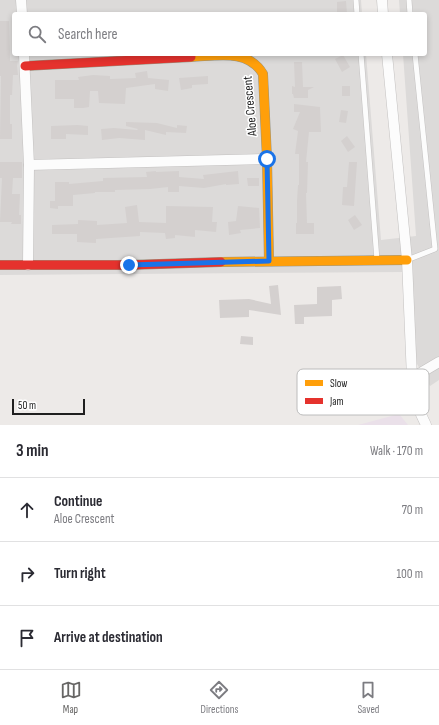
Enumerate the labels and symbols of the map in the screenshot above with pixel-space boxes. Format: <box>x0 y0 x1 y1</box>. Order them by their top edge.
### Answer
street label: Aloe Crescent <box>239 75 261 138</box>
route start <box>258 150 276 168</box>
route end <box>120 256 138 274</box>
legend <box>297 369 429 415</box>
text: Slow <box>330 377 347 390</box>
text: Jam <box>329 395 344 408</box>
scale bar <box>12 397 85 416</box>

